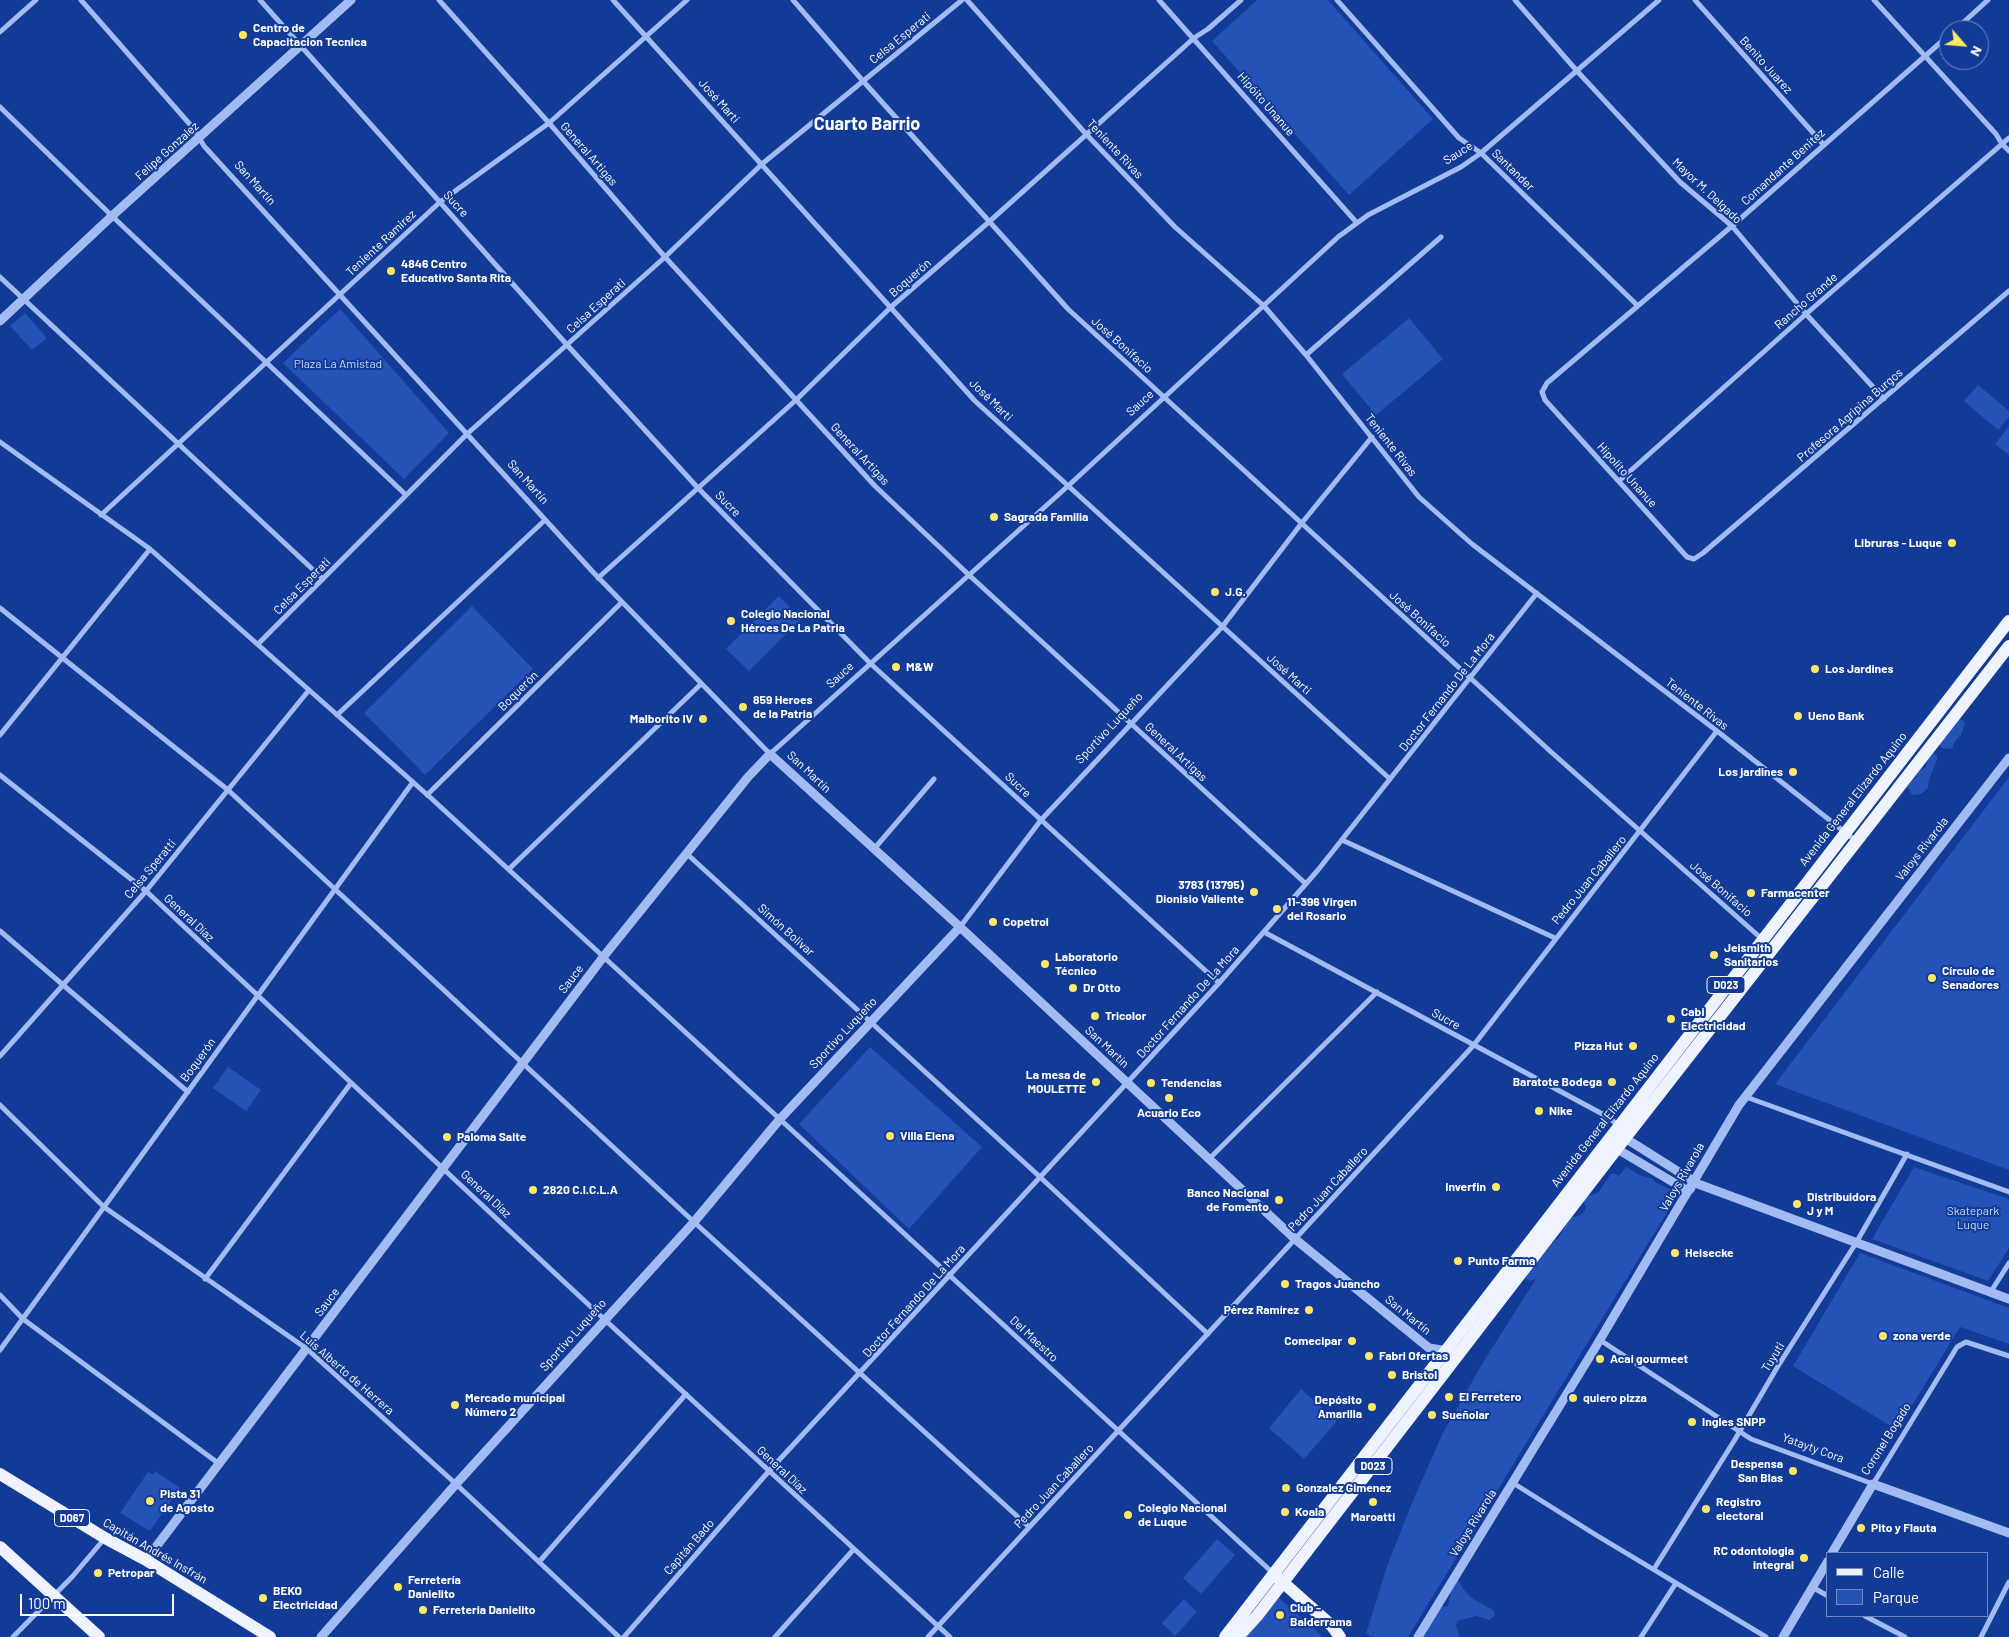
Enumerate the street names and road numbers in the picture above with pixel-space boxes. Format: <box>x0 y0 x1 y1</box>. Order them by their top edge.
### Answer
street label: Celsa Esperati <box>866 9 934 67</box>
street label: Benito Juarez <box>1737 33 1795 97</box>
street label: Hipóito Unanue <box>1234 69 1298 139</box>
street label: José Marti <box>695 76 743 126</box>
street label: Teniente Rivas <box>1084 116 1146 182</box>
street label: Felipe Gonzalez <box>132 119 202 183</box>
street label: General Artigas <box>557 119 621 189</box>
street label: Comandante Benitez <box>1738 126 1828 208</box>
street label: Sauce <box>1441 138 1475 168</box>
street label: Santander <box>1489 146 1537 194</box>
street label: Mayor M. Delgado <box>1669 155 1745 227</box>
street label: San Martín <box>231 158 279 208</box>
street label: Sucre <box>440 188 472 220</box>
street label: Teniente Ramirez <box>343 207 419 279</box>
street label: Boquerón <box>886 256 934 300</box>
street label: Rancho Grande <box>1772 270 1840 332</box>
street label: Celsa Esperati <box>563 276 629 336</box>
street label: José Bonifacio <box>1088 314 1156 376</box>
street label: Profesora Agripina Burgos <box>1794 365 1906 465</box>
street label: José Marti <box>966 376 1016 424</box>
street label: Sauce <box>1123 387 1157 419</box>
street label: Teniente Rivas <box>1362 411 1420 479</box>
street label: General Artigas <box>828 420 892 488</box>
street label: Hipolito Unanue <box>1594 439 1660 511</box>
street label: San Martín <box>504 457 552 507</box>
street label: Sucre <box>712 488 744 520</box>
street label: Celsa Esperati <box>271 555 333 617</box>
street label: José Bonifacio <box>1386 588 1454 650</box>
street label: Doctor Fernando De La Mora <box>1396 630 1498 754</box>
street label: José Marti <box>1264 650 1314 698</box>
street label: Sauce <box>823 659 857 691</box>
street label: Boquerón <box>495 668 541 714</box>
street label: Teniente Rivas <box>1663 675 1731 733</box>
street label: Sportivo Luqueño <box>1072 689 1146 767</box>
street label: General Artigas <box>1142 720 1210 784</box>
street label: Avenida General Elizardo Aquino <box>1796 729 1910 869</box>
street label: San Martín <box>784 748 834 796</box>
street label: Sucre <box>1002 769 1034 801</box>
street label: Valoys Rivarola <box>1893 814 1951 884</box>
street label: Pedro Juan Caballero <box>1549 833 1629 927</box>
street label: Celsa Speratti <box>121 836 179 902</box>
street label: José Bonifacio <box>1687 858 1755 920</box>
street label: General Díaz <box>161 891 217 945</box>
street label: Simón Bolivar <box>755 901 817 959</box>
street label: Doctor Fernando De La Mora <box>1134 943 1242 1061</box>
street label: Sauce <box>556 962 586 996</box>
road number: D023 <box>1707 976 1745 994</box>
street label: Sportivo Luqueño <box>806 994 880 1072</box>
street label: Sucre <box>1429 1005 1463 1033</box>
street label: San Martín <box>1082 1023 1132 1071</box>
street label: Boquerón <box>177 1035 219 1085</box>
street label: Avenida General Elizardo Aquino <box>1548 1050 1662 1190</box>
street label: Valoys Rivarola <box>1657 1140 1707 1214</box>
street label: Pedro Juan Caballero <box>1285 1144 1371 1234</box>
street label: General Díaz <box>458 1167 514 1221</box>
street label: Doctor Fernando De La Mora <box>860 1242 968 1360</box>
street label: Sauce <box>312 1285 342 1319</box>
street label: San Martín <box>1382 1292 1434 1338</box>
street label: Sportivo Luqueño <box>537 1296 609 1374</box>
street label: Del Maestro <box>1007 1313 1061 1365</box>
street label: Luis Alberto de Herrera <box>297 1328 397 1418</box>
street label: Tuyuti <box>1759 1340 1787 1374</box>
street label: Coronel Bogado <box>1858 1400 1914 1478</box>
street label: Yatayty Cora <box>1780 1430 1846 1466</box>
street label: Pedro Juan Caballero <box>1011 1441 1097 1531</box>
street label: General Díaz <box>754 1443 810 1497</box>
road number: D023 <box>1354 1458 1392 1474</box>
street label: Valoys Rivarola <box>1447 1487 1499 1559</box>
road number: D067 <box>54 1510 90 1526</box>
street label: Capitán Andrés Insfrán <box>100 1515 210 1587</box>
street label: Capitán Bado <box>661 1516 717 1578</box>

